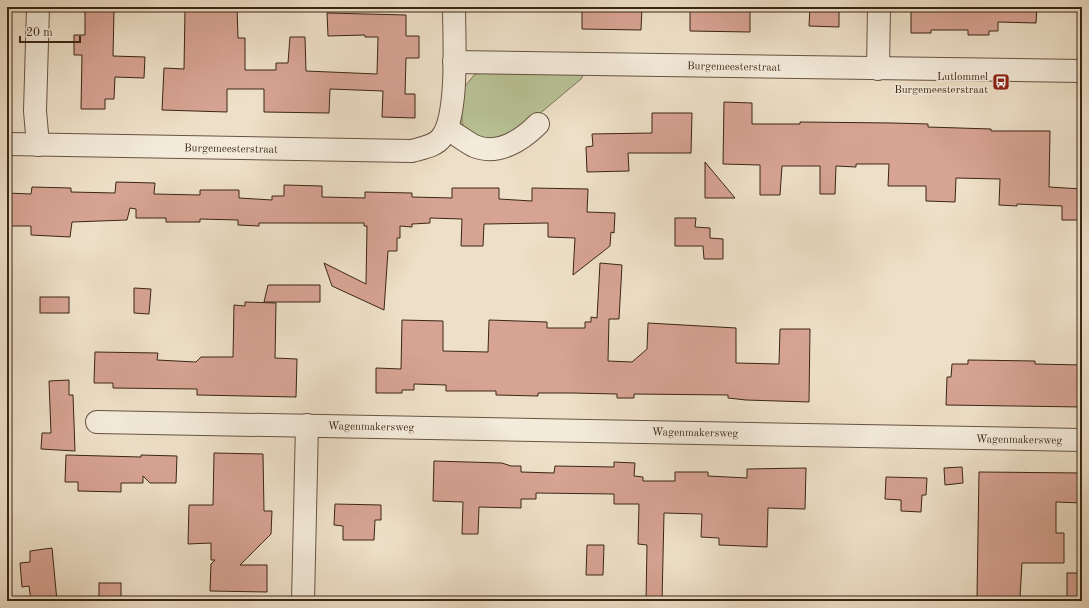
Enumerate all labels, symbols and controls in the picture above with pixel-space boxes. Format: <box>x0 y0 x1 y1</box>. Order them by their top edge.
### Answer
scale bar <box>20 18 80 44</box>
text: 20 m <box>26 27 53 39</box>
street label: Burgemeesterstraat <box>687 61 781 74</box>
place label: Lutlommel Burgemeesterstraat <box>894 72 988 96</box>
bus stop icon: Lutlommel Burgemeesterstraat <box>991 72 1011 92</box>
street label: Burgemeesterstraat <box>184 143 278 156</box>
street label: Wagenmakersweg <box>328 421 414 434</box>
street label: Wagenmakersweg <box>652 427 738 440</box>
street label: Wagenmakersweg <box>976 434 1062 447</box>

